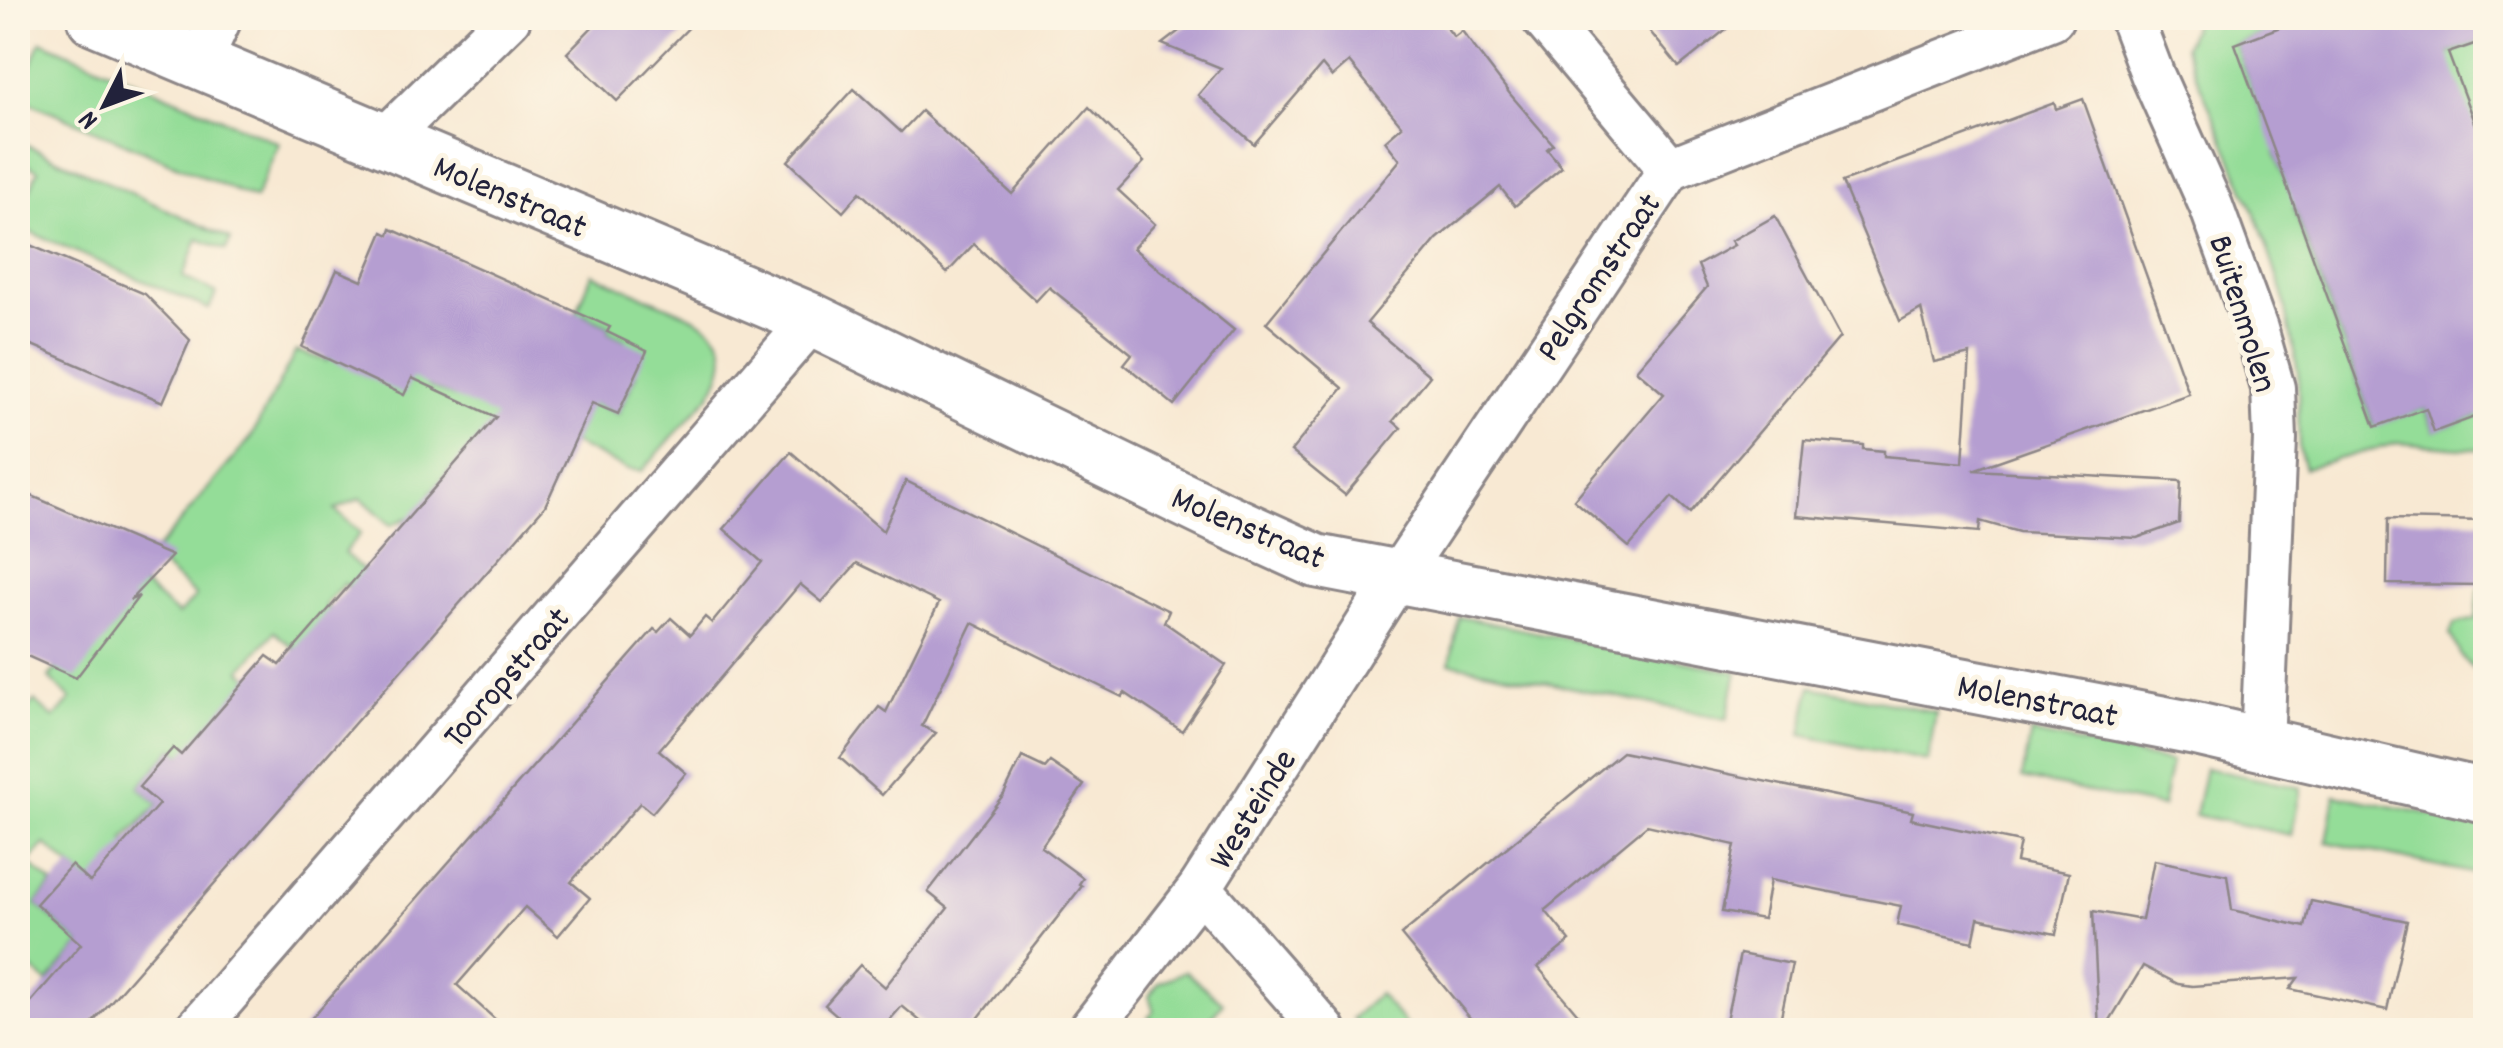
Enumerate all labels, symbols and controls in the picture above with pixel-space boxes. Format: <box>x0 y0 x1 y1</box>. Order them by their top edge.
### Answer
north arrow <box>55 55 155 155</box>
text: N <box>71 100 110 137</box>
street label: Molenstraat <box>425 145 594 254</box>
street label: Pelgromstraat <box>1526 184 1676 373</box>
street label: Buitenmolen <box>2193 230 2288 399</box>
street label: Molenstraat <box>1163 476 1332 585</box>
street label: Tooropstraat <box>433 598 584 761</box>
street label: Molenstraat <box>1953 664 2122 744</box>
street label: Westeinde <box>1199 741 1312 880</box>

